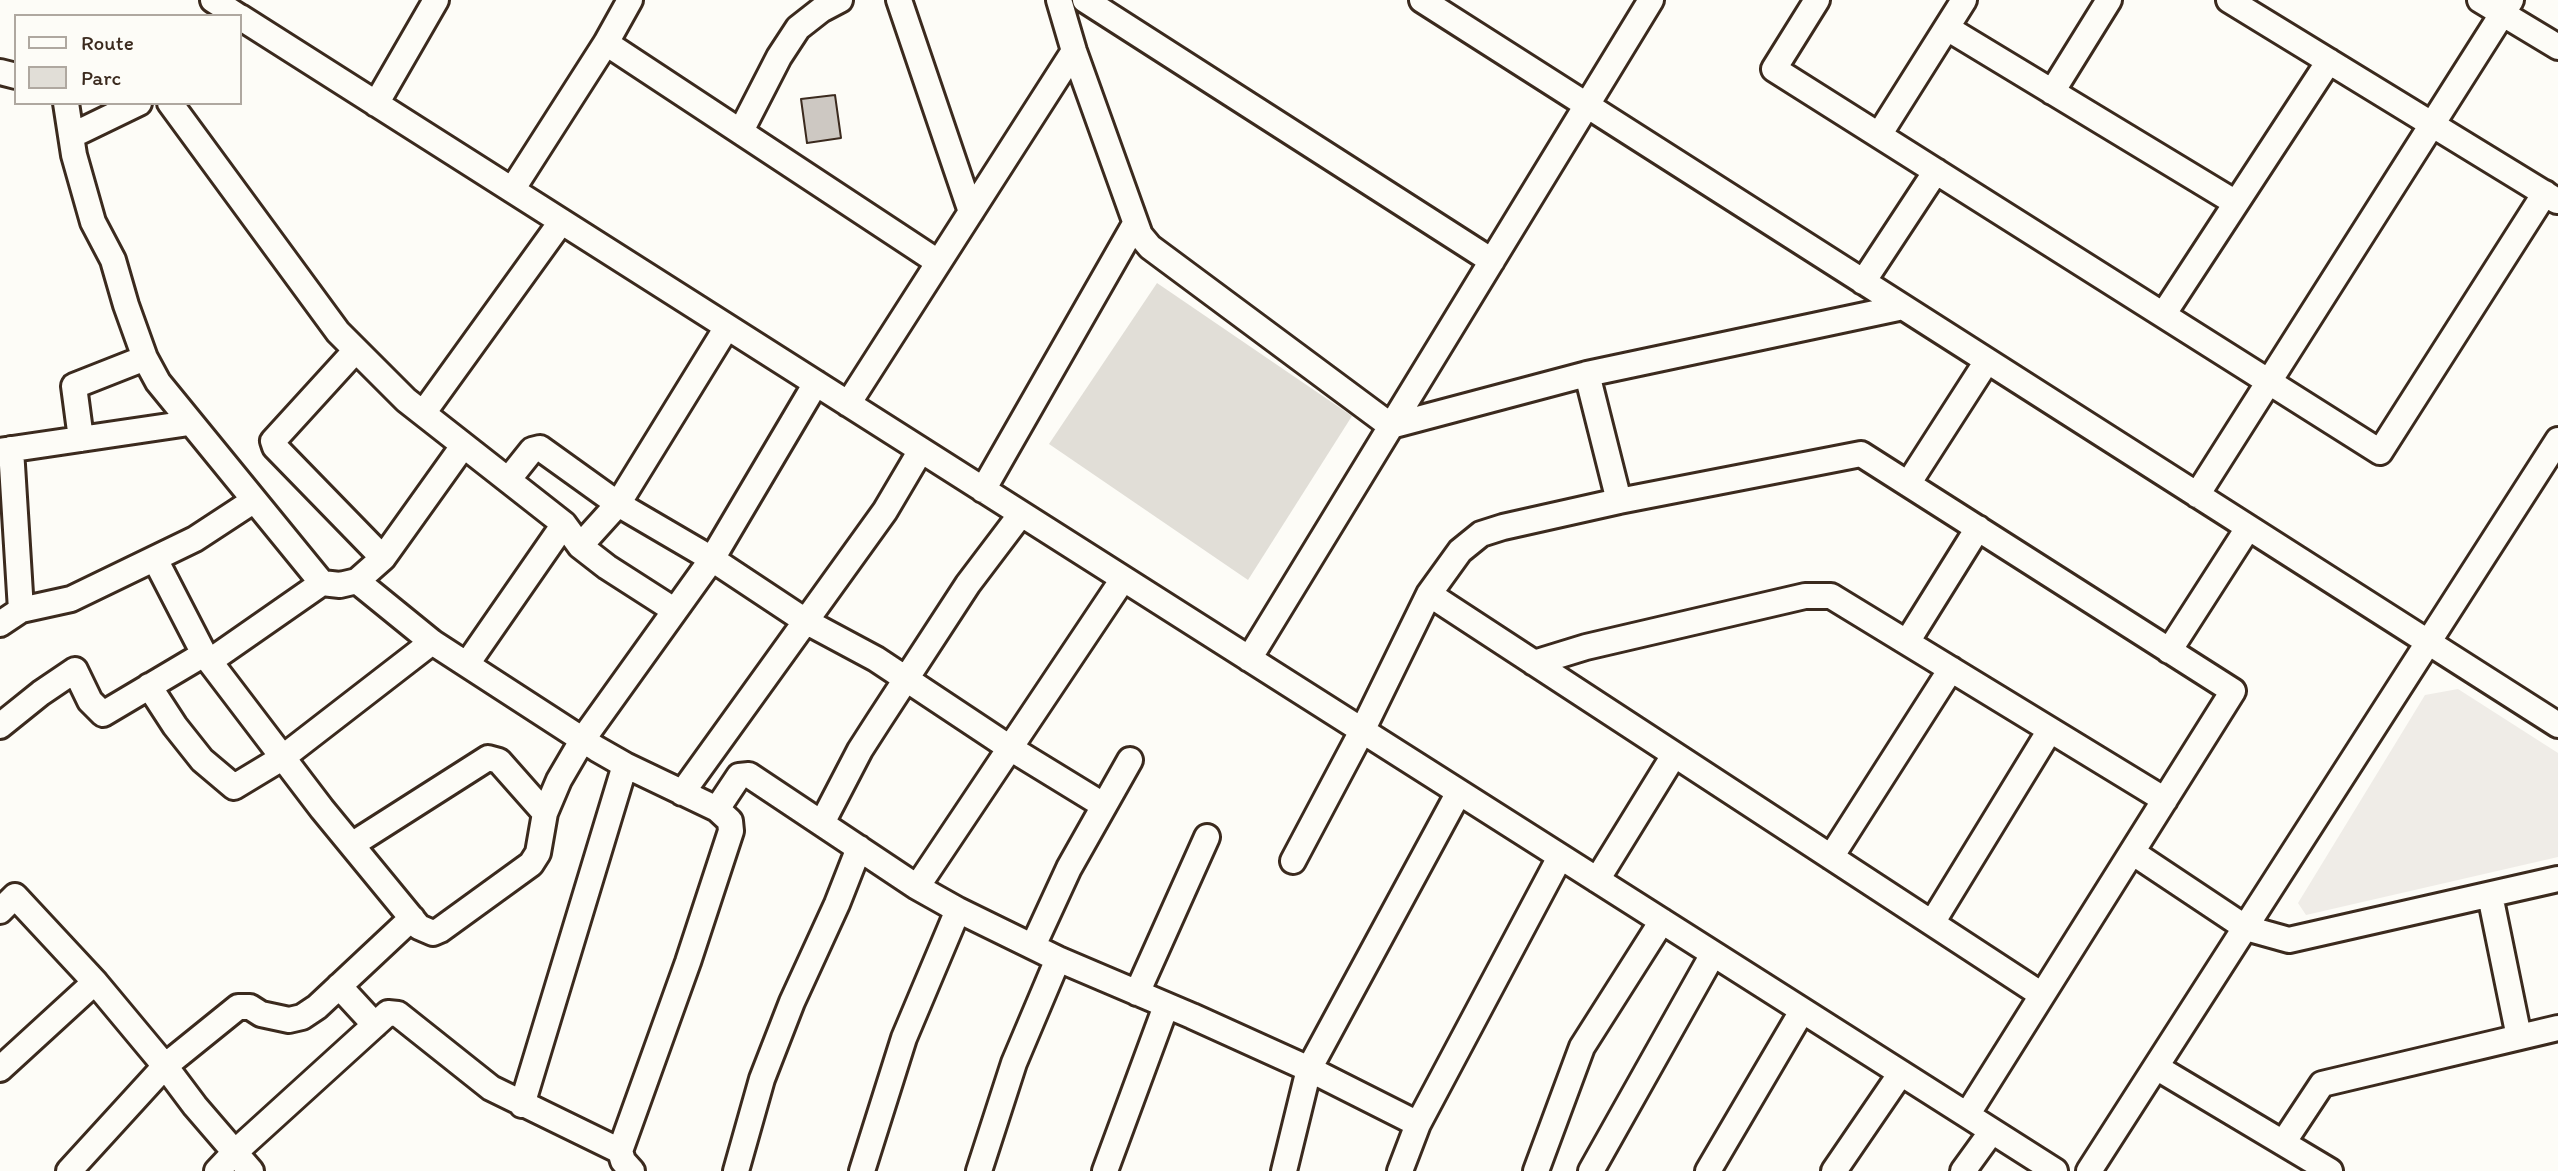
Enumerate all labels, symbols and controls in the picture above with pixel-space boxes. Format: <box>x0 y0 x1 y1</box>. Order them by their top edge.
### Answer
legend <box>14 14 242 105</box>
text: Route <box>81 30 134 55</box>
text: Parc <box>81 65 121 90</box>

